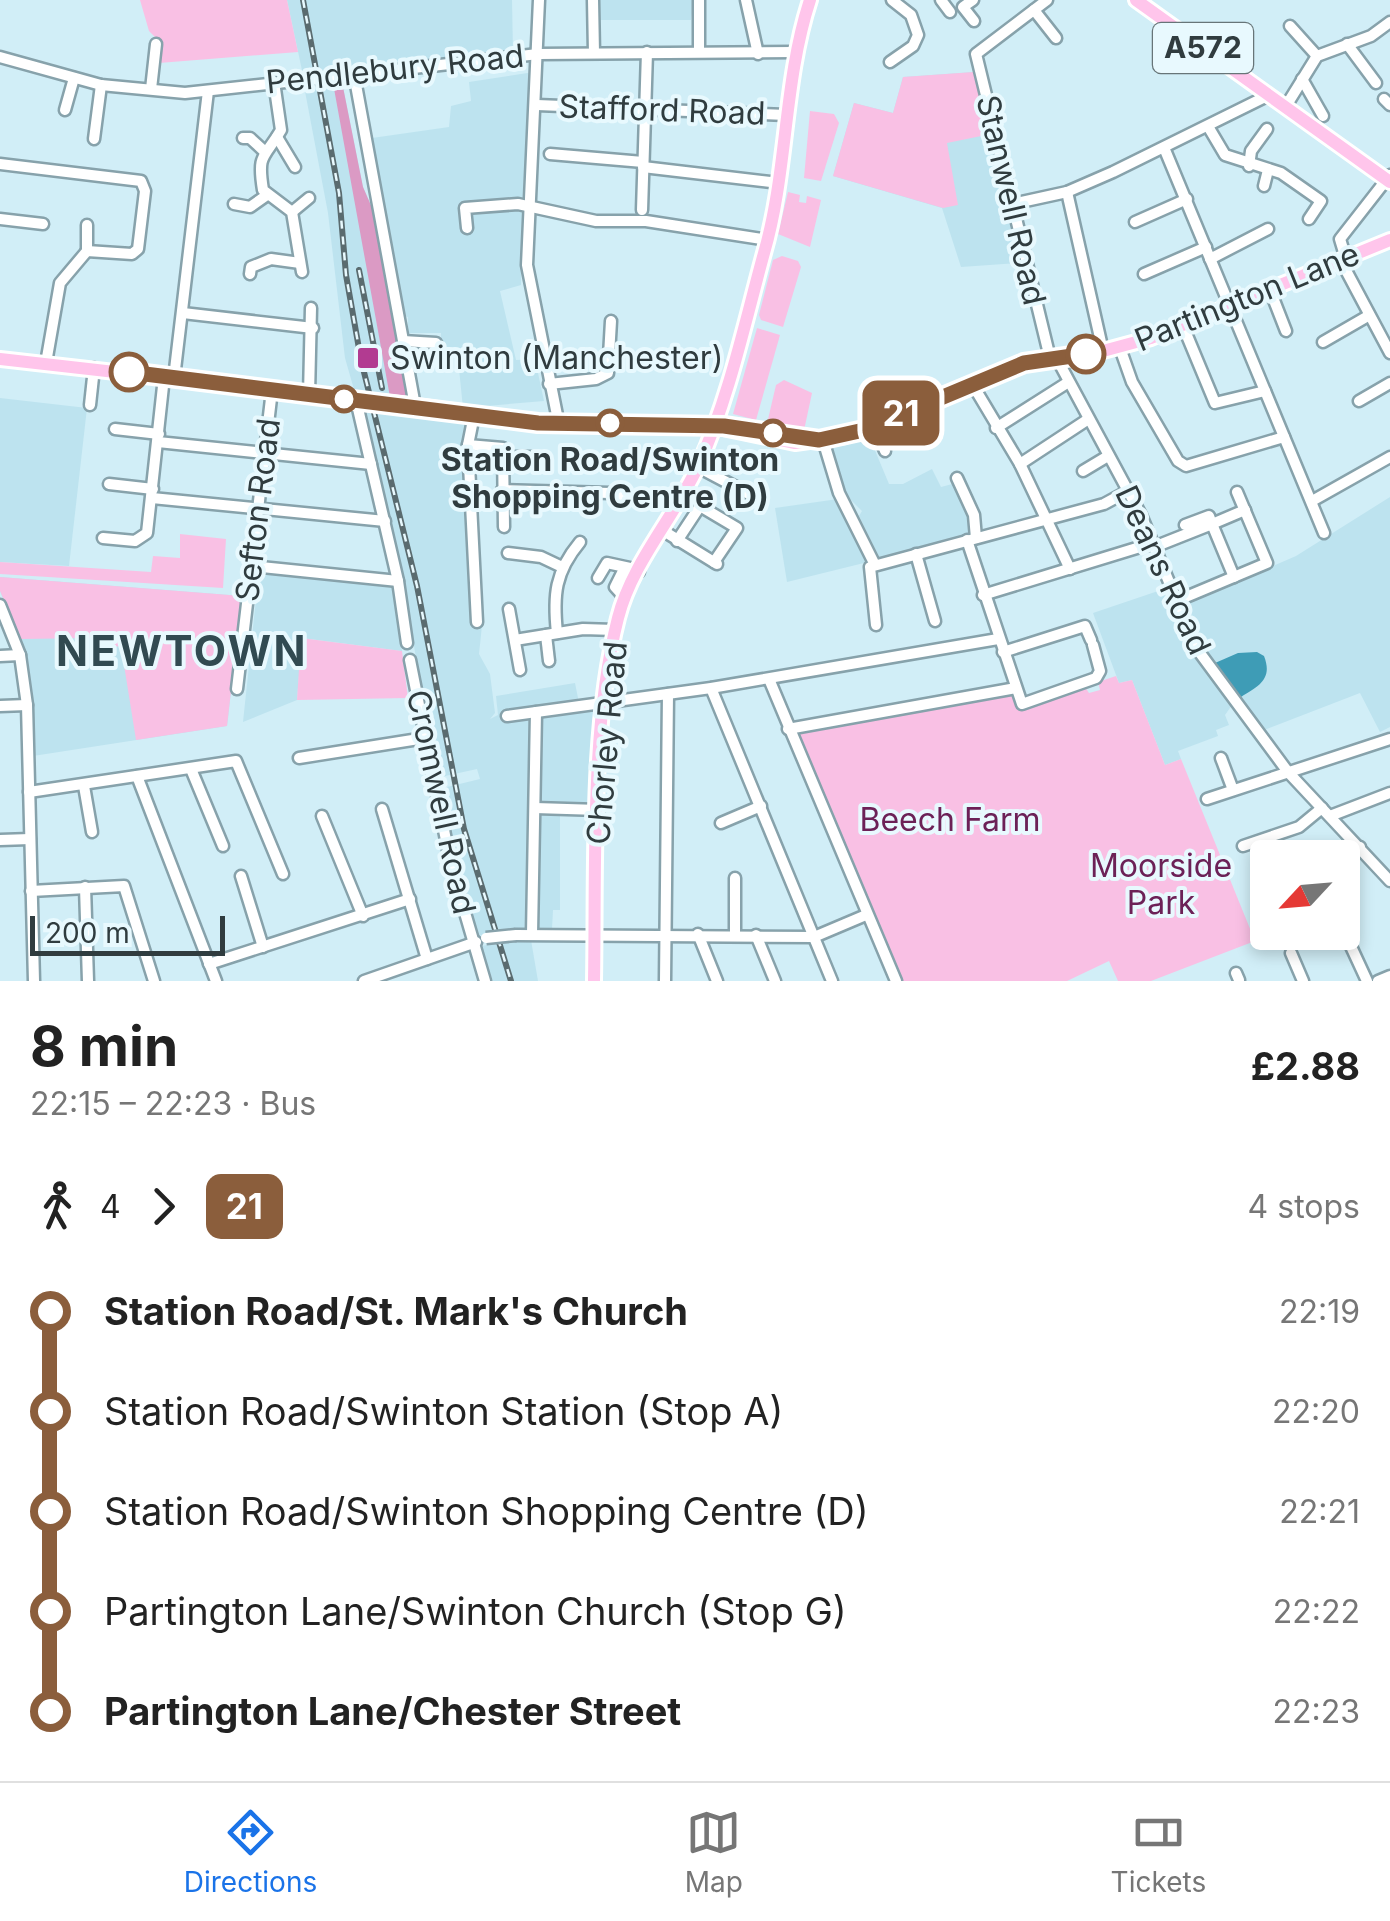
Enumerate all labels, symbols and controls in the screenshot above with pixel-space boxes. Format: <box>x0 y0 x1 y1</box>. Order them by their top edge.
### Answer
road number: A572 <box>1153 23 1253 73</box>
street label: Pendlebury Road <box>264 36 526 101</box>
street label: Stafford Road <box>558 86 766 133</box>
street label: Stanwell Road <box>968 91 1055 309</box>
street label: Partington Lane <box>1129 234 1365 359</box>
unlabelled marker <box>1067 335 1105 373</box>
place label: Swinton (Manchester) <box>390 338 723 377</box>
marker: Swinton (Manchester) <box>355 345 381 371</box>
unlabelled marker <box>110 353 148 391</box>
line badge: 21 <box>856 380 946 446</box>
unlabelled marker <box>331 386 357 412</box>
text: 21 <box>882 392 920 434</box>
marker: Station Road/Swinton Shopping Centre (D) <box>597 410 623 436</box>
street label: Sefton Road <box>227 416 288 604</box>
unlabelled marker <box>760 420 786 446</box>
place label: Station Road/Swinton Shopping Centre (D) <box>441 440 779 516</box>
street label: Deans Road <box>1107 479 1220 661</box>
district label: NEWTOWN <box>56 625 308 676</box>
street label: Chorley Road <box>578 640 635 846</box>
street label: Cromwell Road <box>399 686 484 917</box>
park label: Beech Farm <box>859 800 1041 839</box>
north arrow <box>1250 840 1360 950</box>
map controls <box>1250 840 1360 950</box>
park label: Moorside Park <box>1090 846 1232 922</box>
scale bar <box>30 911 225 956</box>
text: 200 m <box>45 916 130 950</box>
text: 8 min <box>30 1013 178 1079</box>
text: £2.88 <box>1251 1043 1360 1089</box>
text: 22:15 – 22:23 · Bus <box>30 1084 316 1123</box>
icon: walk <box>30 1179 85 1234</box>
icon: forward <box>136 1179 191 1234</box>
text: 21 <box>226 1185 263 1227</box>
text: 4 <box>100 1187 121 1226</box>
text: 4 stops <box>1248 1187 1360 1226</box>
text: Station Road/St. Mark's Church <box>104 1288 688 1334</box>
text: 22:19 <box>1279 1292 1360 1331</box>
text: Station Road/Swinton Station (Stop A) <box>104 1388 783 1434</box>
text: 22:20 <box>1272 1392 1360 1431</box>
text: Station Road/Swinton Shopping Centre (D) <box>104 1488 869 1534</box>
text: 22:21 <box>1279 1492 1360 1531</box>
text: Partington Lane/Swinton Church (Stop G) <box>104 1588 847 1634</box>
text: 22:22 <box>1273 1592 1360 1631</box>
text: Partington Lane/Chester Street <box>104 1688 681 1734</box>
text: 22:23 <box>1272 1692 1360 1731</box>
tab: Directions <box>184 1805 317 1899</box>
tab: Map <box>685 1805 743 1899</box>
tab: Tickets <box>1111 1805 1206 1899</box>

